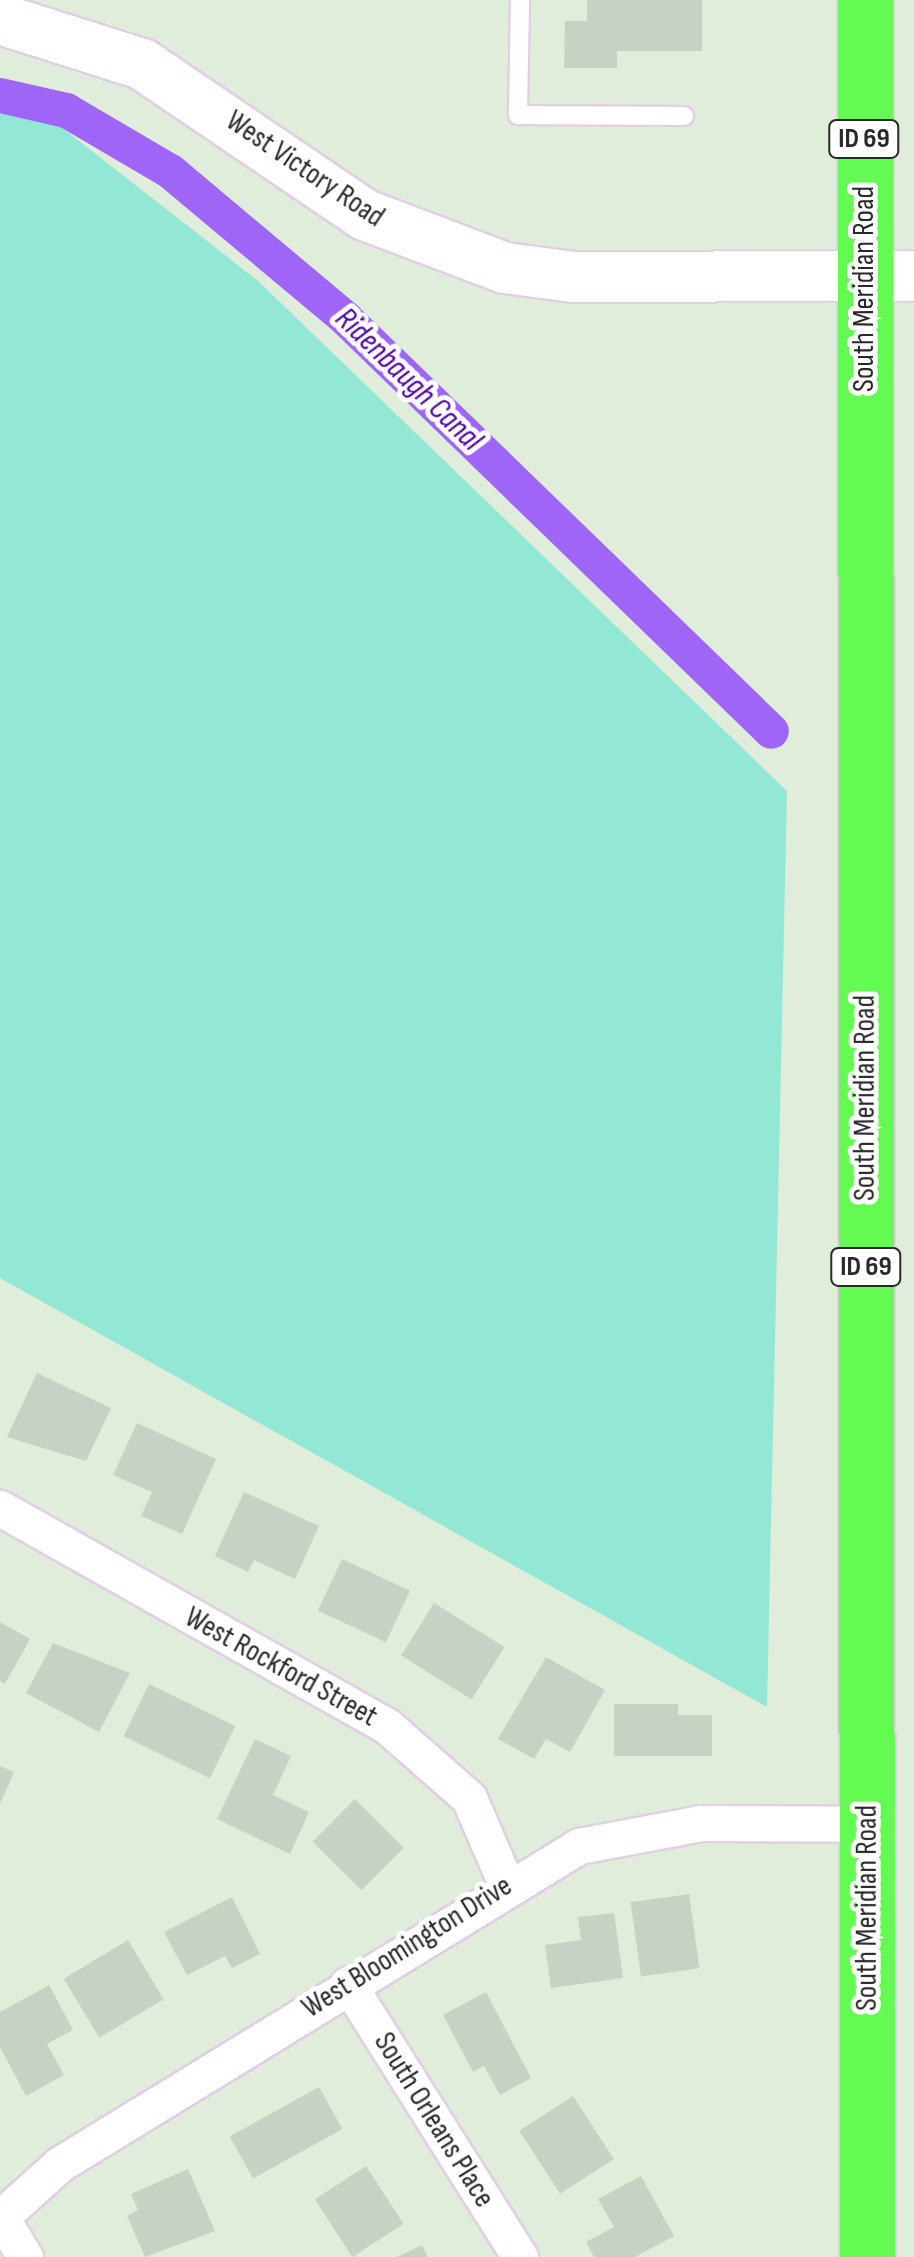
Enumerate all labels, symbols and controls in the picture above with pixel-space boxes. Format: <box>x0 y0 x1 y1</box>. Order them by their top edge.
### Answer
street label: West Victory Road <box>219 103 391 235</box>
road number: ID 69 <box>826 116 902 162</box>
street label: South Meridian Road <box>846 186 882 392</box>
water label: Ridenbaugh Canal <box>326 300 490 460</box>
street label: South Meridian Road <box>847 995 883 1201</box>
road number: ID 69 <box>828 1244 904 1290</box>
street label: West Rockford Street <box>179 1599 383 1735</box>
street label: South Meridian Road <box>849 1805 885 2011</box>
street label: West Bloomington Drive <box>295 1868 519 2026</box>
street label: South Orleans Place <box>366 2026 502 2214</box>

